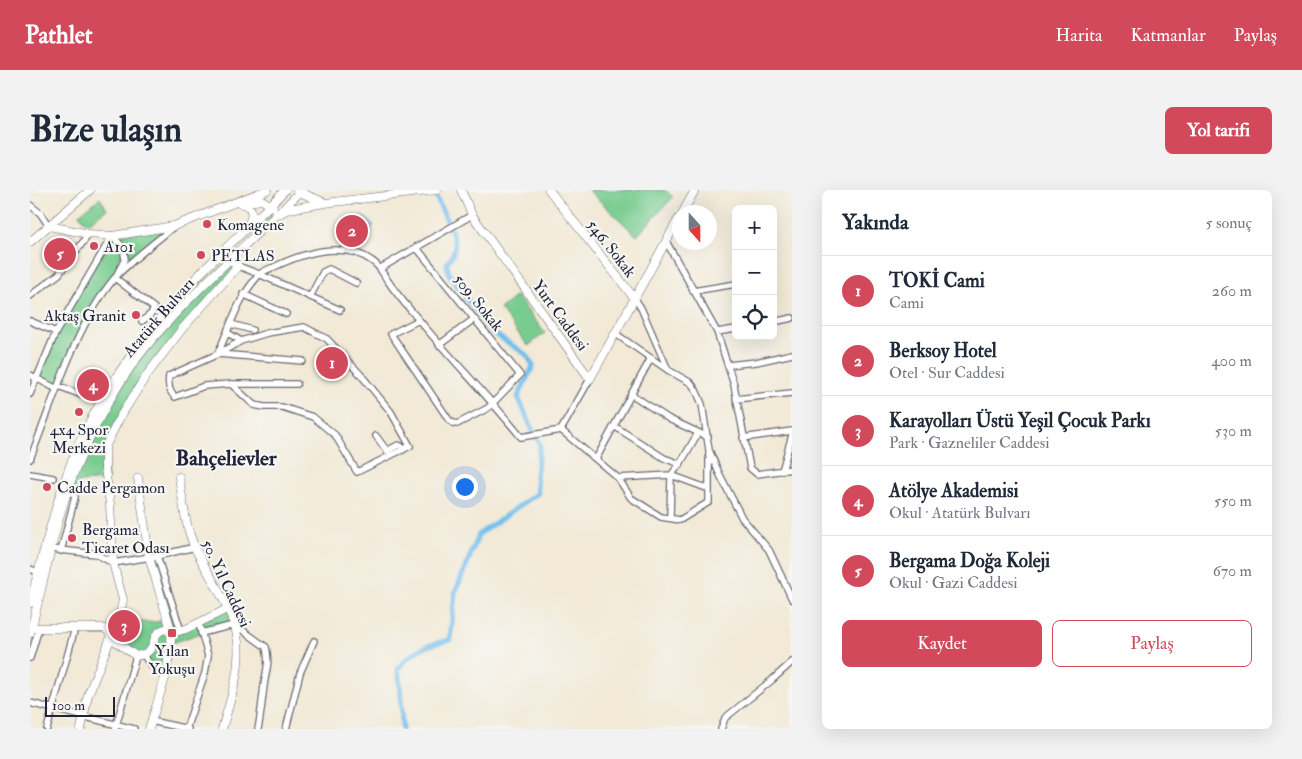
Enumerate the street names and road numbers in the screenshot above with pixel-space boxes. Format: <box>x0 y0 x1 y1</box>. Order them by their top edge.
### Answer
street label: 546. Sokak <box>582 216 640 282</box>
street label: 509. Sokak <box>449 270 508 336</box>
street label: Atatürk Bulvarı <box>118 274 199 362</box>
street label: Yurt Caddesi <box>528 276 593 355</box>
street label: 50. Yıl Caddesi <box>197 536 255 631</box>

